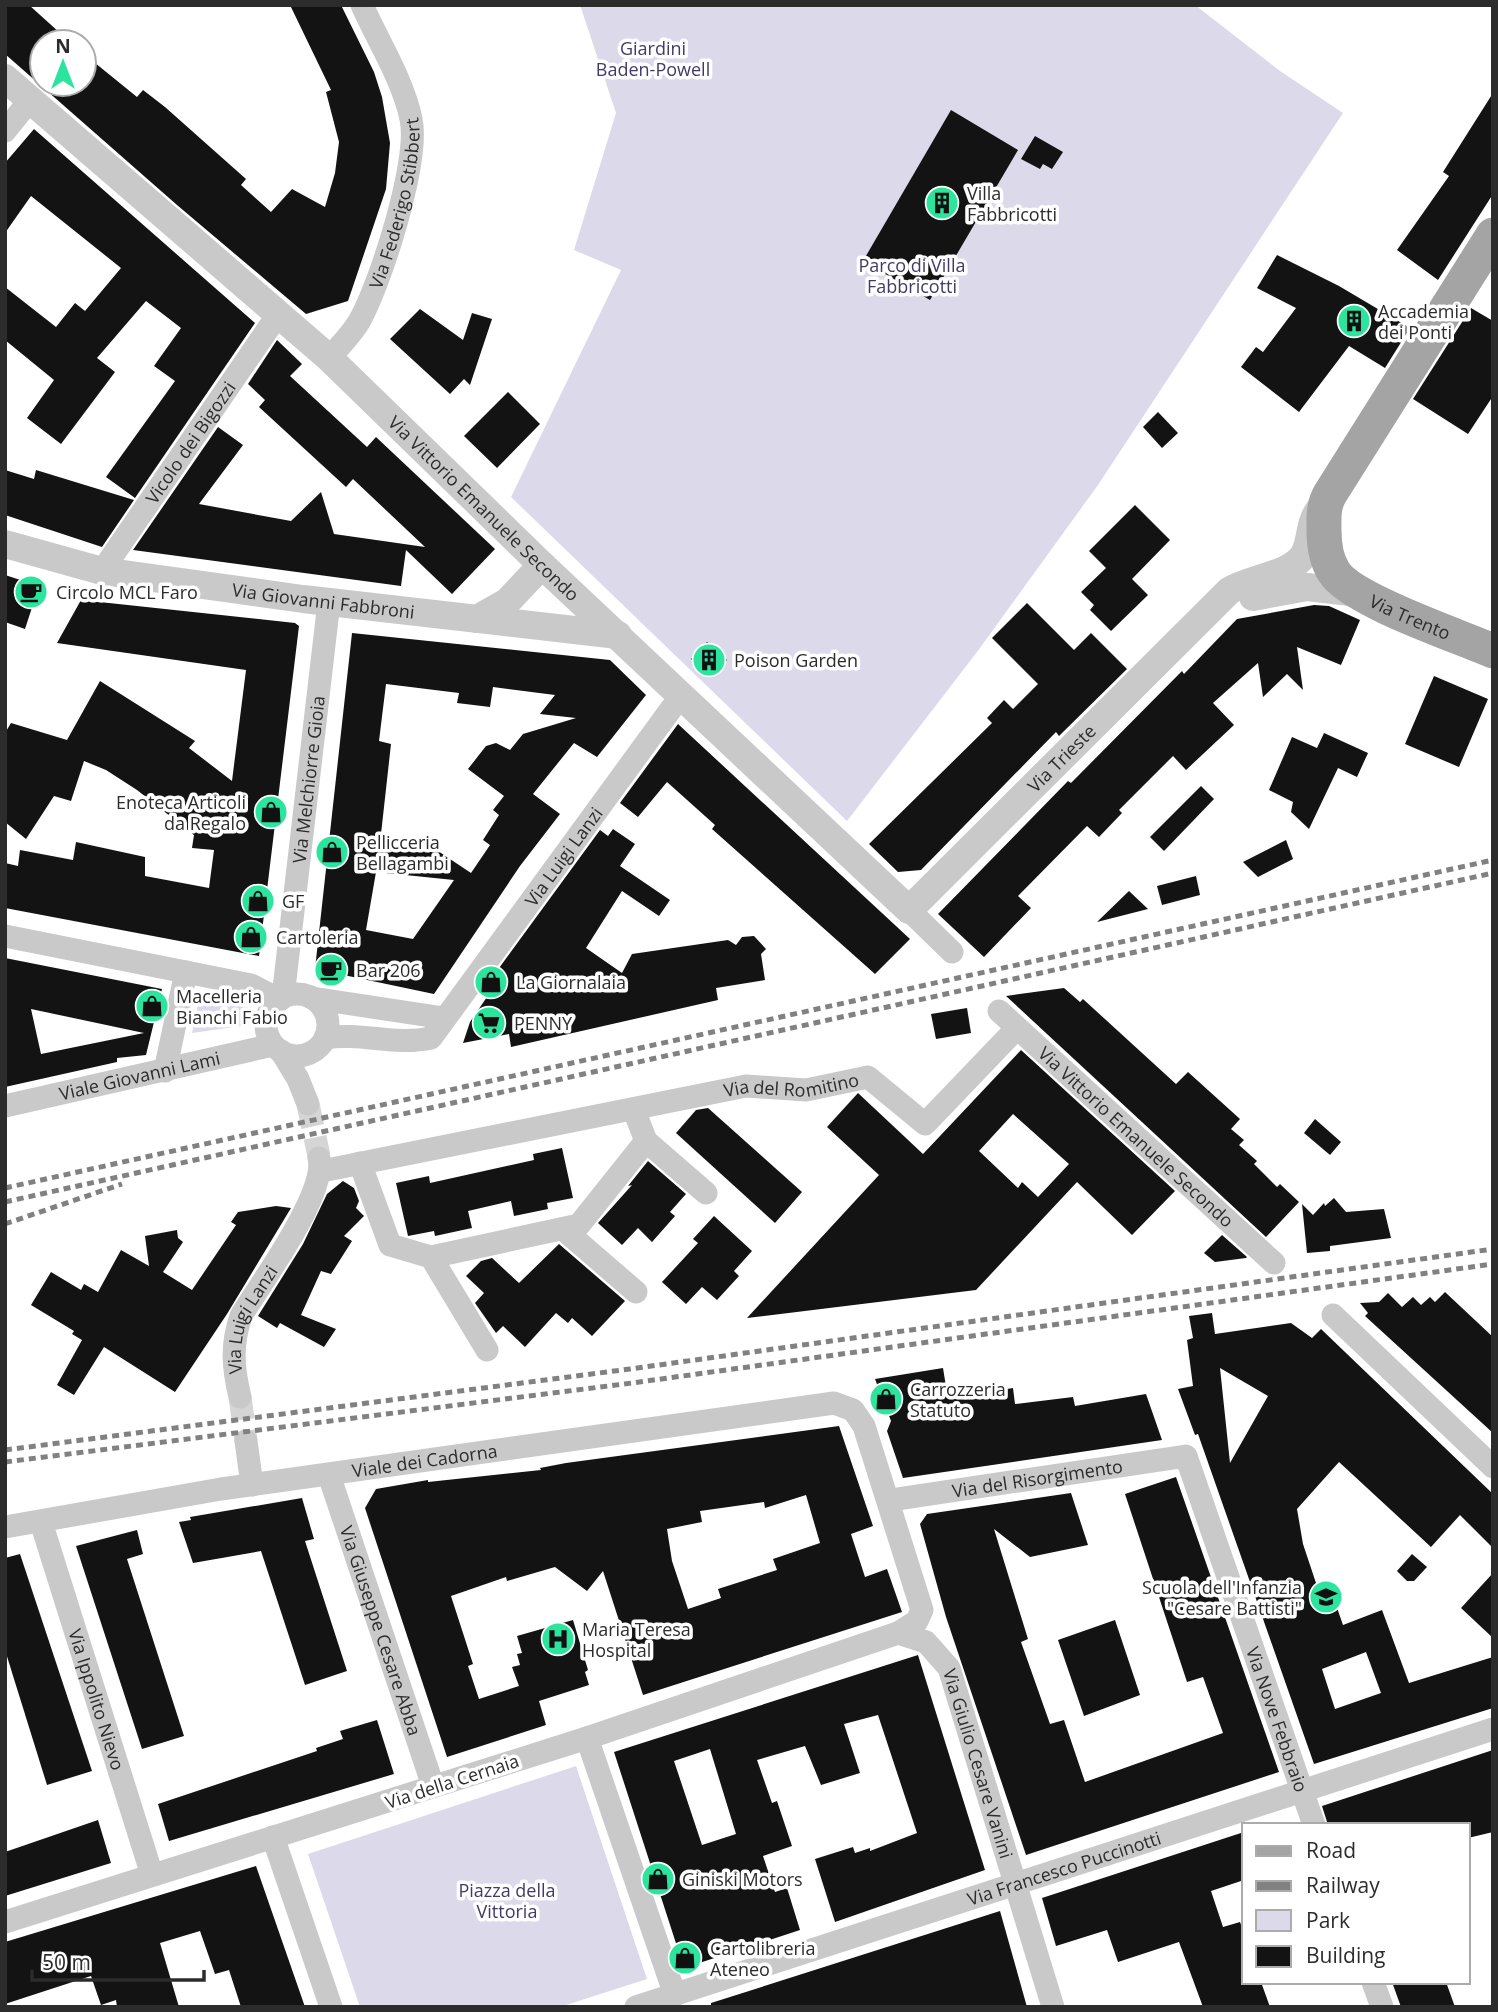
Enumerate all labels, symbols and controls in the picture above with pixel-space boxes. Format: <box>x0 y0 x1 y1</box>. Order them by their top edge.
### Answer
north arrow <box>28 28 98 98</box>
text: N <box>55 33 71 59</box>
park label: Giardini Baden-Powell <box>596 36 710 81</box>
street label: Via Federigo Stibbert <box>363 116 424 292</box>
place label: Villa Fabbricotti <box>967 181 1057 226</box>
building icon: Villa Fabbricotti <box>923 184 961 222</box>
park label: Parco di Villa Fabbricotti <box>859 253 965 298</box>
place label: Accademia dei Ponti <box>1378 299 1469 344</box>
building icon: Accademia dei Ponti <box>1335 302 1373 340</box>
street label: Vicolo dei Bigozzi <box>140 376 241 508</box>
street label: Via Vittorio Emanuele Secondo <box>383 410 585 606</box>
cafe icon: Circolo MCL Faro <box>12 573 50 611</box>
street label: Via Giovanni Fabbroni <box>230 577 416 624</box>
place label: Circolo MCL Faro <box>56 580 198 604</box>
street label: Via Trento <box>1365 589 1454 645</box>
building icon: Poison Garden <box>690 641 728 679</box>
place label: Poison Garden <box>734 648 858 672</box>
street label: Via Melchiorre Gioia <box>287 694 330 865</box>
street label: Via Trieste <box>1022 719 1101 797</box>
place label: Enoteca Articoli da Regalo <box>116 790 246 835</box>
shop icon: Enoteca Articoli da Regalo <box>252 793 290 831</box>
street label: Via Luigi Lanzi <box>519 802 608 911</box>
place label: Pellicceria Bellagambi <box>356 830 449 875</box>
shop icon: Pellicceria Bellagambi <box>313 833 351 871</box>
shop icon: GF <box>239 882 277 920</box>
place label: GF <box>282 889 304 913</box>
shop icon: Cartoleria <box>232 918 270 956</box>
place label: Cartoleria <box>276 925 359 949</box>
cafe icon: Bar 206 <box>312 951 350 989</box>
place label: Bar 206 <box>356 958 421 982</box>
shop icon: La Giornalaia <box>472 963 510 1001</box>
place label: La Giornalaia <box>516 970 626 994</box>
place label: Macelleria Bianchi Fabio <box>176 984 288 1029</box>
shop icon: Macelleria Bianchi Fabio <box>133 987 171 1025</box>
supermarket icon: PENNY <box>470 1004 508 1042</box>
place label: PENNY <box>514 1011 573 1035</box>
street label: Via Vittorio Emanuele Secondo <box>1033 1041 1239 1232</box>
street label: Viale Giovanni Lami <box>57 1045 222 1105</box>
street label: Via del Romitino <box>721 1067 861 1102</box>
street label: Via Luigi Lanzi <box>222 1261 283 1375</box>
place label: Carrozzeria Statuto <box>910 1377 1006 1422</box>
shop icon: Carrozzeria Statuto <box>867 1380 905 1418</box>
street label: Viale dei Cadorna <box>350 1438 499 1482</box>
street label: Via del Risorgimento <box>950 1454 1124 1503</box>
street label: Via Giuseppe Cesare Abba <box>335 1522 427 1739</box>
place label: Scuola dell'Infanzia "Cesare Battisti" <box>1142 1575 1302 1620</box>
school or university icon: Scuola dell'Infanzia "Cesare Battisti" <box>1307 1578 1345 1616</box>
place label: Maria Teresa Hospital <box>582 1617 691 1662</box>
hospital icon: Maria Teresa Hospital <box>539 1620 577 1658</box>
street label: Via Ippolito Nievo <box>63 1626 130 1773</box>
street label: Via Nove Febbraio <box>1241 1643 1314 1795</box>
street label: Via Giulio Cesare Vanini <box>938 1666 1019 1861</box>
street label: Via della Cernaia <box>382 1748 522 1814</box>
legend <box>1242 1823 1470 1984</box>
street label: Via Francesco Puccinotti <box>964 1826 1164 1911</box>
text: Road <box>1306 1836 1356 1864</box>
shop icon: Giniski Motors <box>639 1860 677 1898</box>
place label: Giniski Motors <box>682 1867 803 1891</box>
text: Railway <box>1306 1871 1380 1899</box>
park label: Piazza della Vittoria <box>458 1878 556 1923</box>
text: Park <box>1306 1906 1350 1934</box>
place label: Cartolibreria Ateneo <box>710 1936 815 1981</box>
scale bar <box>32 1938 203 1982</box>
shop icon: Cartolibreria Ateneo <box>666 1939 704 1977</box>
text: Building <box>1306 1941 1385 1969</box>
text: 50 m <box>42 1948 91 1976</box>

